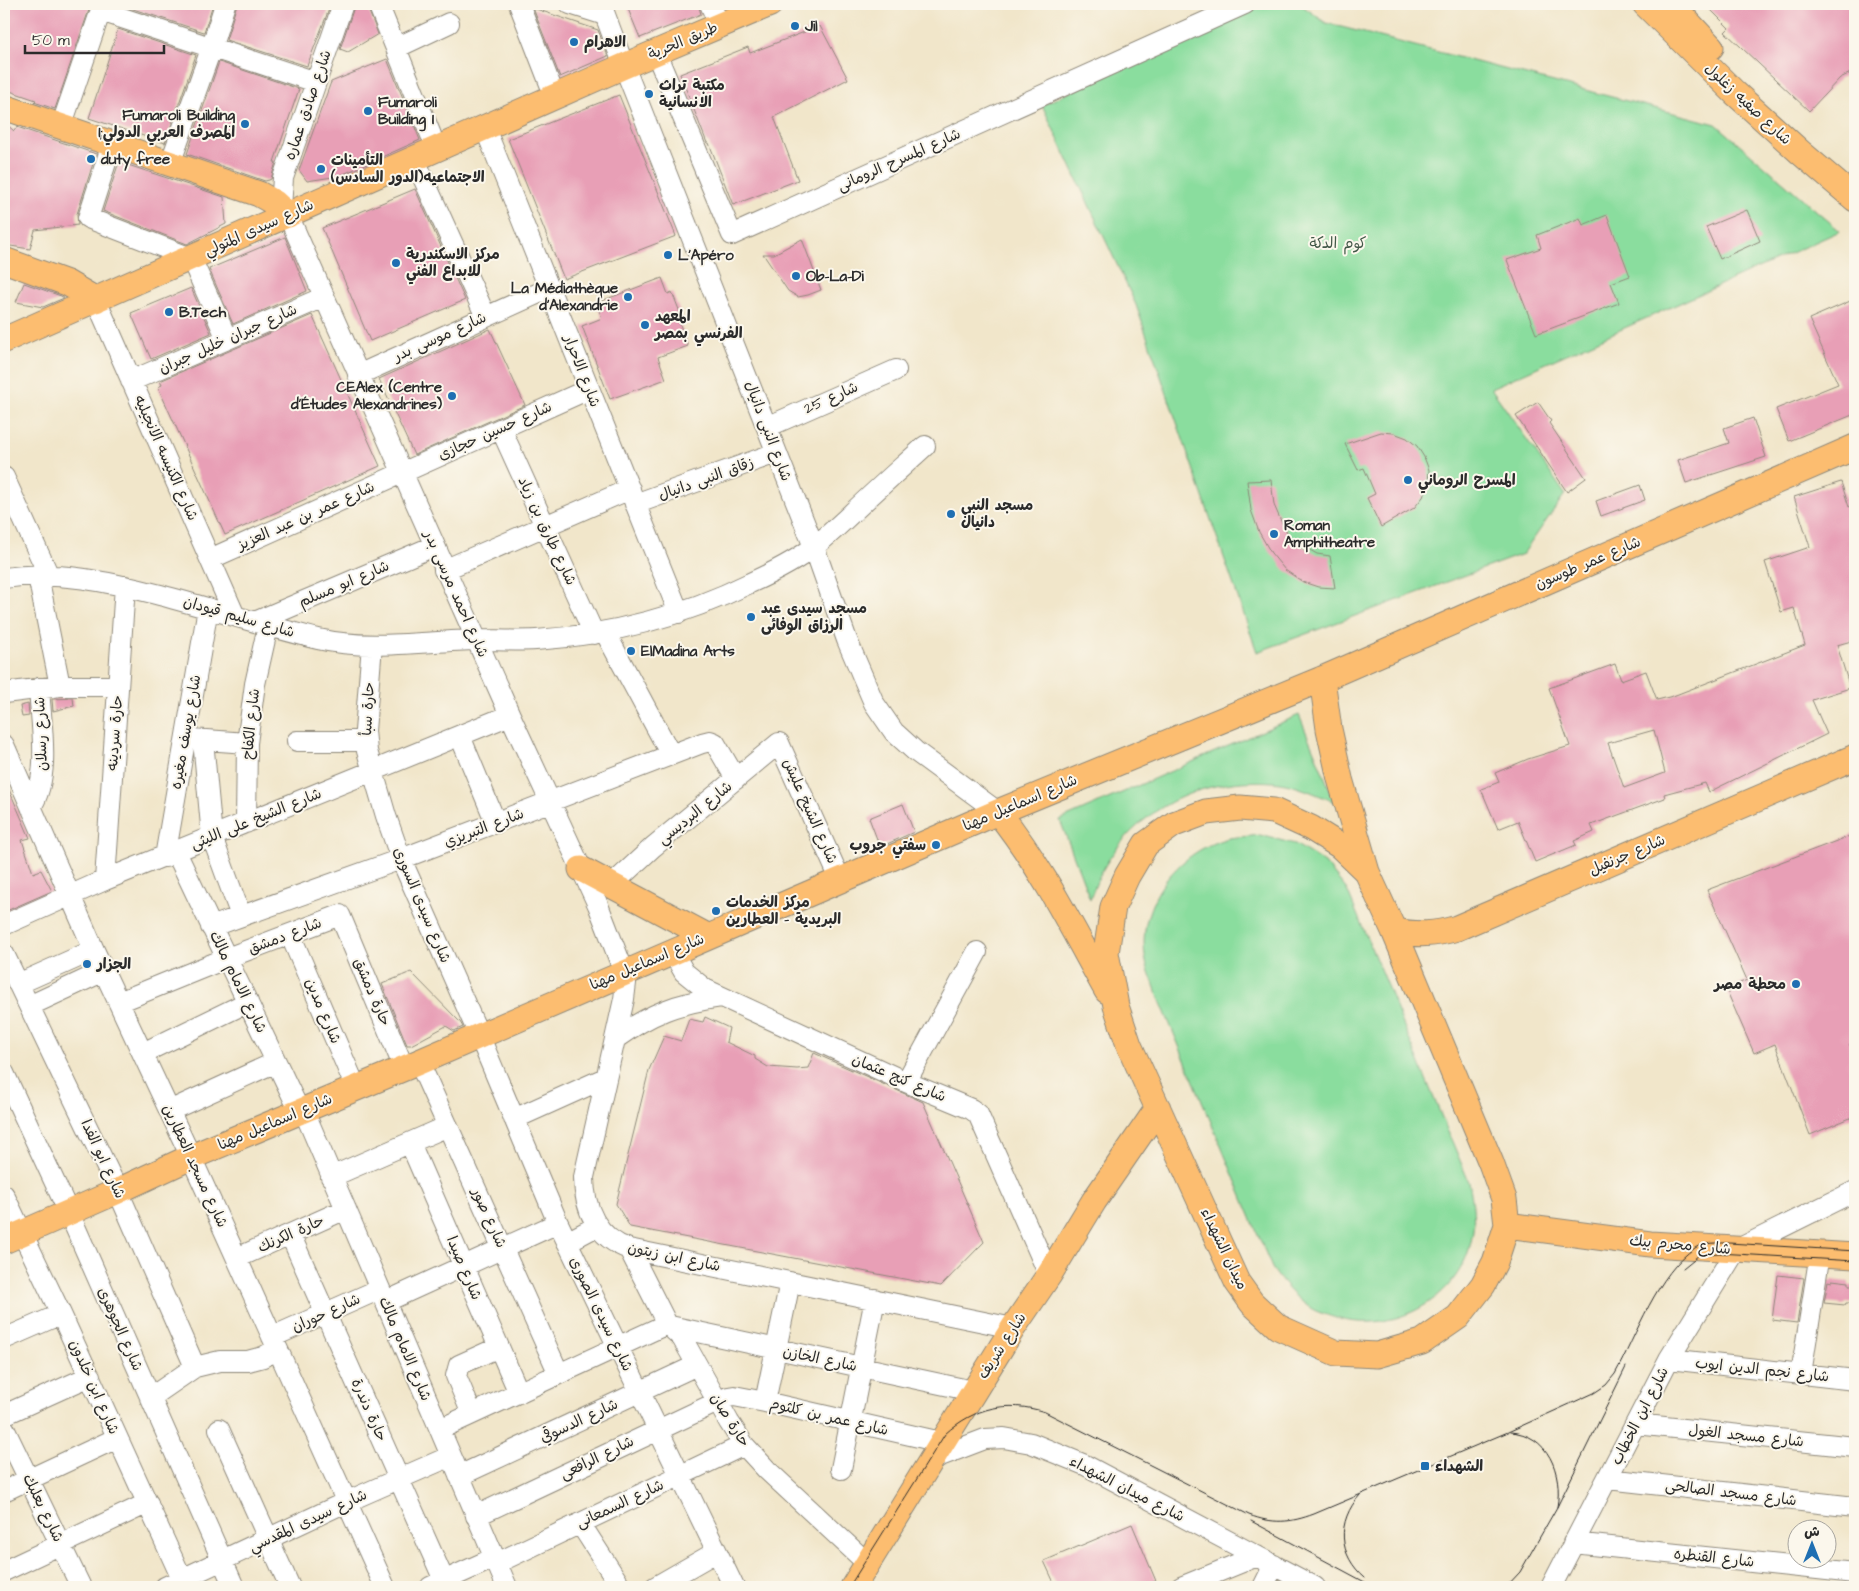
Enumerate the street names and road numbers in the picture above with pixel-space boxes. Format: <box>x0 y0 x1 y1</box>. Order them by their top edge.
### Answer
street label: طريق الحرية <box>645 17 721 65</box>
street label: شارع صادق عماره <box>279 47 337 163</box>
street label: شارع صفيه زغلول <box>1700 58 1796 150</box>
street label: شارع المسرح الرومانى <box>834 123 964 197</box>
street label: شارع سيدى المتولي <box>201 194 318 263</box>
street label: شارع جبران خليل جبران <box>155 299 301 379</box>
street label: شارع موسى بدر <box>389 307 490 367</box>
street label: شارع الاحرار <box>558 331 605 410</box>
street label: شارع 25 <box>800 377 862 419</box>
street label: شارع النبى دانيال <box>739 378 797 484</box>
street label: شارع الكنيسه الانجيليه <box>129 392 203 524</box>
street label: شارع حسين حجازى <box>435 396 555 466</box>
street label: زقاق النبى دانيال <box>655 452 757 506</box>
street label: شارع طارق بن زياد <box>513 473 581 589</box>
street label: شارع عمر بن عبد العزيز <box>232 476 378 557</box>
street label: شارع احمد مرسى بدر <box>418 526 493 661</box>
street label: شارع عمر طوسون <box>1532 531 1644 595</box>
street label: شارع ابو مسلم <box>295 555 393 613</box>
street label: شارع سليم قيودان <box>181 591 297 644</box>
street label: شارع يوسف مغيره <box>166 673 206 791</box>
street label: حارة سبأ <box>356 682 380 736</box>
street label: شارع الكفاح <box>237 687 265 761</box>
street label: حارة سردينه <box>102 695 128 771</box>
street label: شارع رسلان <box>29 696 53 772</box>
street label: شارع الشيخ عليش <box>777 755 843 867</box>
street label: شارع اسماعيل مهنا <box>960 769 1080 837</box>
street label: شارع البرديسي <box>653 776 738 851</box>
street label: شارع الشيخ على الليثى <box>187 783 325 855</box>
street label: شارع التبريزي <box>441 803 527 853</box>
street label: شارع جرنفيل <box>1586 829 1668 881</box>
street label: شارع سيدى السورى <box>388 844 456 966</box>
street label: شارع دمشق <box>245 912 325 960</box>
street label: شارع الامام مالك <box>204 927 272 1037</box>
street label: شارع اسماعيل مهنا <box>587 928 707 996</box>
street label: حارة دمشق <box>348 955 396 1029</box>
street label: شارع مدين <box>300 975 346 1047</box>
street label: شارع كنج عثمان <box>849 1049 949 1107</box>
street label: شارع اسماعيل مهنا <box>215 1088 335 1156</box>
street label: شارع مسجد العطارين <box>157 1101 233 1231</box>
street label: شارع ابو الفدا <box>76 1116 130 1202</box>
street label: شارع صور <box>466 1184 512 1251</box>
street label: ميدان الشهداء <box>1195 1205 1253 1293</box>
street label: حارة الكرنك <box>254 1210 328 1258</box>
street label: شارع محرم بيك <box>1628 1230 1732 1261</box>
street label: شارع صيدا <box>441 1233 487 1303</box>
street label: شارع ابن زيتون <box>626 1237 722 1277</box>
street label: شارع سيدى الصورى <box>564 1253 638 1375</box>
street label: شارع الجوهرى <box>92 1284 148 1374</box>
street label: شارع حوران <box>288 1289 364 1337</box>
street label: شارع الامام مالك <box>374 1294 436 1404</box>
street label: شارع شريف <box>973 1309 1031 1383</box>
street label: شارع ابن خلدون <box>64 1336 124 1438</box>
street label: شارع الخازن <box>781 1341 859 1377</box>
street label: شارع نجم الدين ايوب <box>1694 1353 1830 1388</box>
street label: شارع ابن الخطاب <box>1606 1363 1674 1469</box>
street label: حارة دندرة <box>346 1375 392 1445</box>
street label: حارة صان <box>705 1389 755 1451</box>
street label: شارع الدسوقي <box>536 1393 622 1448</box>
street label: شارع عمر بن كلثوم <box>767 1393 890 1442</box>
street label: شارع مسجد الغول <box>1687 1419 1805 1453</box>
street label: شارع الرافعى <box>556 1431 638 1485</box>
street label: شارع ميدان الشهداء <box>1066 1451 1188 1527</box>
street label: شارع بعلبك <box>17 1470 69 1546</box>
street label: شارع السمعانى <box>573 1474 667 1534</box>
street label: شارع مسجد الصالحى <box>1664 1475 1798 1511</box>
street label: شارع سيدى المقدسي <box>245 1484 372 1559</box>
street label: شارع القنطره <box>1673 1543 1755 1573</box>

